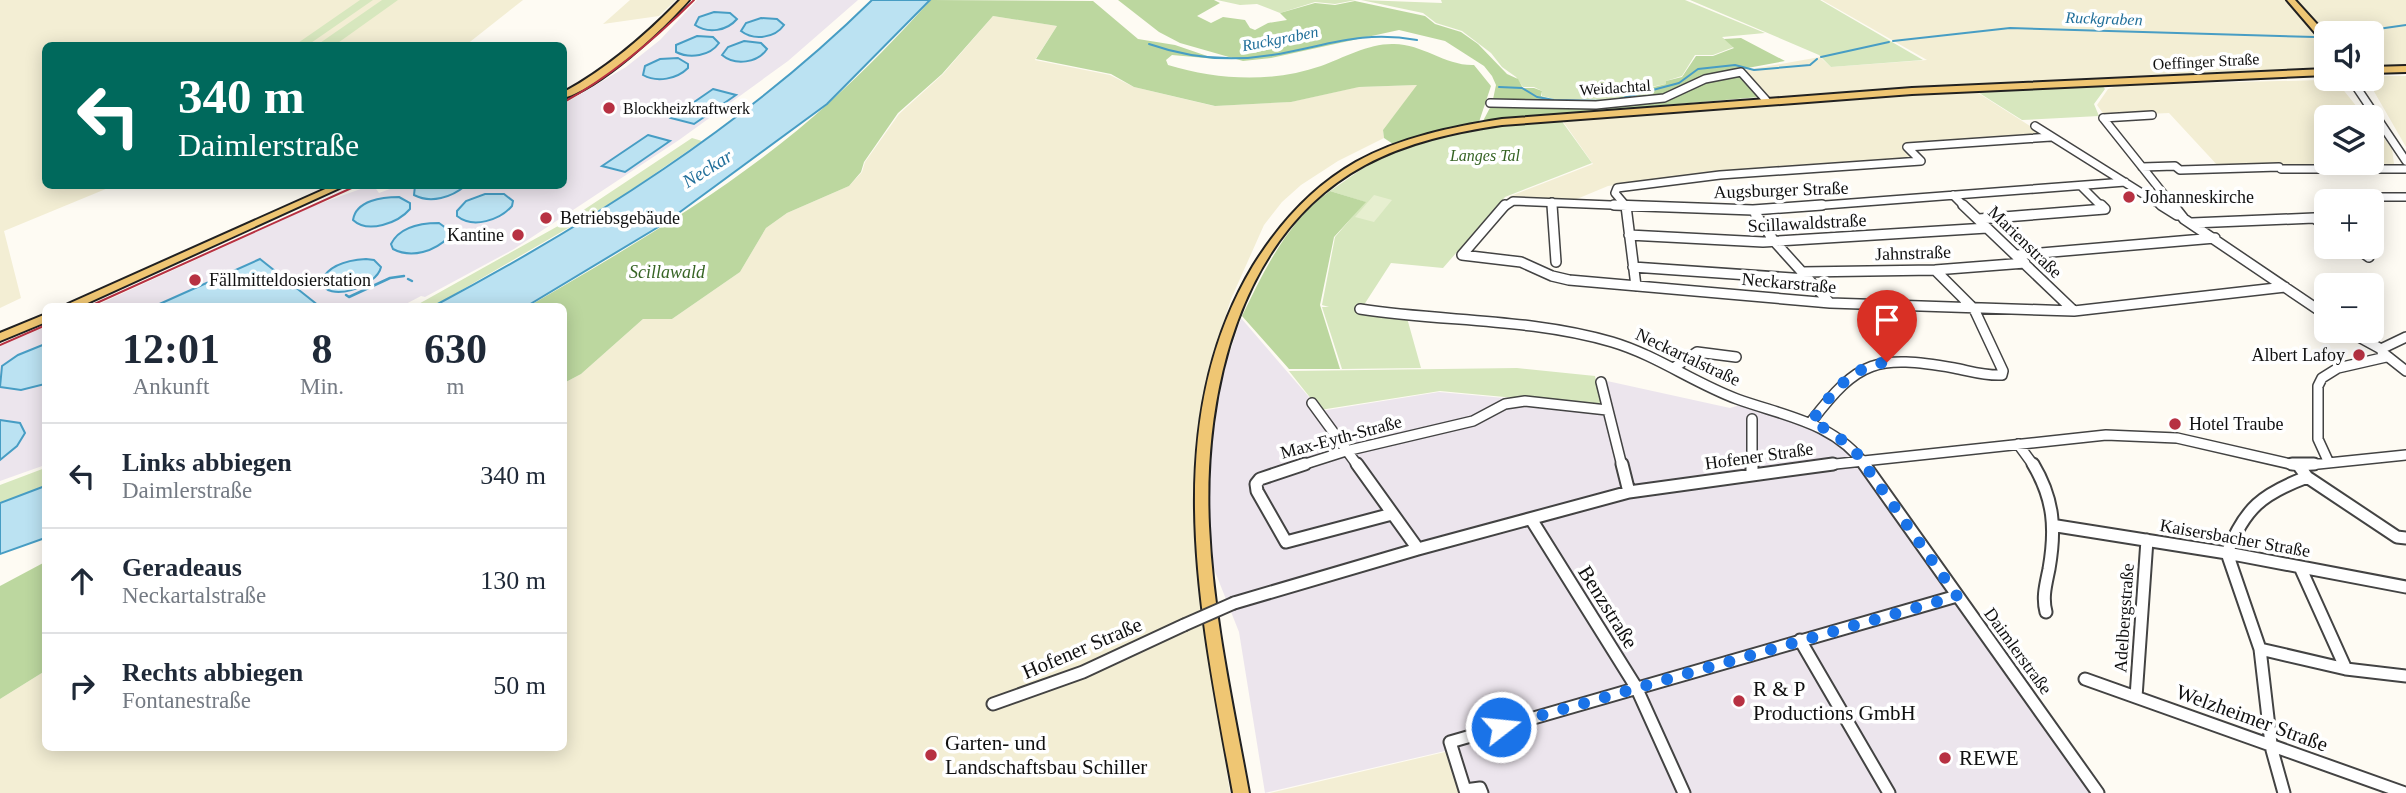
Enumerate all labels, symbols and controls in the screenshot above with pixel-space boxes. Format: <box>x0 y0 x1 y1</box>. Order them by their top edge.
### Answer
water label: Ruckgraben <box>2064 9 2143 29</box>
map controls <box>2314 21 2384 343</box>
button: sound <box>2314 21 2384 91</box>
water label: Ruckgraben <box>1240 23 1320 55</box>
street label: Oeffinger Straße <box>2152 50 2260 74</box>
text: 340 m <box>178 69 305 124</box>
icon: left <box>63 70 154 161</box>
street label: Weidachtal <box>1579 76 1652 98</box>
marker: Blockheizkraftwerk <box>601 100 617 116</box>
place label: Blockheizkraftwerk <box>623 100 750 117</box>
button: layers <box>2314 105 2384 175</box>
text: Daimlerstraße <box>178 127 359 163</box>
water label: Neckar <box>678 145 737 192</box>
park label: Langes Tal <box>1449 147 1521 165</box>
street label: Augsburger Straße <box>1713 178 1849 202</box>
place label: Johanneskirche <box>2143 187 2254 207</box>
marker: Johanneskirche <box>2121 189 2137 205</box>
button: + <box>2314 189 2384 259</box>
street label: Marienstraße <box>1984 202 2066 282</box>
place label: Betriebsgebäude <box>560 208 680 228</box>
marker: Betriebsgebäude <box>538 210 554 226</box>
street label: Scillawaldstraße <box>1747 210 1867 236</box>
place label: Kantine <box>447 225 504 245</box>
marker: Kantine <box>510 227 526 243</box>
street label: Jahnstraße <box>1875 242 1951 264</box>
park label: Scillawald <box>629 262 706 282</box>
street label: Neckarstraße <box>1741 269 1837 297</box>
place label: Fällmitteldosierstation <box>209 270 371 290</box>
marker: Fällmitteldosierstation <box>187 272 203 288</box>
button: − <box>2314 273 2384 343</box>
pin <box>1857 290 1917 362</box>
icon: arrive <box>1868 301 1906 339</box>
street label: Neckartalstraße <box>1633 324 1743 390</box>
text: 12:01 <box>122 326 220 372</box>
text: 8 <box>311 326 332 372</box>
text: 630 <box>424 326 487 372</box>
place label: Albert Lafoy <box>2252 345 2345 365</box>
marker: Albert Lafoy <box>2351 347 2367 363</box>
text: Ankunft <box>133 374 209 399</box>
text: Min. <box>300 374 344 399</box>
text: m <box>447 374 464 399</box>
street label: Max-Eyth-Straße <box>1278 411 1404 463</box>
place label: Hotel Traube <box>2189 414 2284 434</box>
marker: Hotel Traube <box>2167 416 2183 432</box>
street label: Hofener Straße <box>1703 438 1815 474</box>
text: Links abbiegen <box>122 448 292 477</box>
icon: left <box>63 457 101 495</box>
text: 340 m <box>480 461 546 490</box>
text: Daimlerstraße <box>122 478 252 503</box>
street label: Kaisersbacher Straße <box>2158 515 2312 561</box>
text: Geradeaus <box>122 553 242 582</box>
street label: Benzstraße <box>1573 561 1643 653</box>
icon: ahead <box>63 562 101 600</box>
street label: Adelbergstraße <box>2110 563 2138 673</box>
text: 130 m <box>480 566 546 595</box>
text: Neckartalstraße <box>122 583 266 608</box>
street label: Daimlerstraße <box>1980 604 2056 698</box>
street label: Hofener Straße <box>1019 612 1145 684</box>
text: Rechts abbiegen <box>122 658 303 687</box>
icon: right <box>63 667 101 705</box>
text: 50 m <box>493 671 546 700</box>
place label: R & P Productions GmbH <box>1753 677 1916 725</box>
street label: Welzheimer Straße <box>2173 679 2331 757</box>
text: Fontanestraße <box>122 688 251 713</box>
position arrow <box>1464 690 1538 764</box>
marker: R & P Productions GmbH <box>1731 693 1747 709</box>
place label: Garten- und Landschaftsbau Schiller <box>945 731 1147 779</box>
place label: REWE <box>1959 746 2018 770</box>
marker: Garten- und Landschaftsbau Schiller <box>923 747 939 763</box>
marker: REWE <box>1937 750 1953 766</box>

